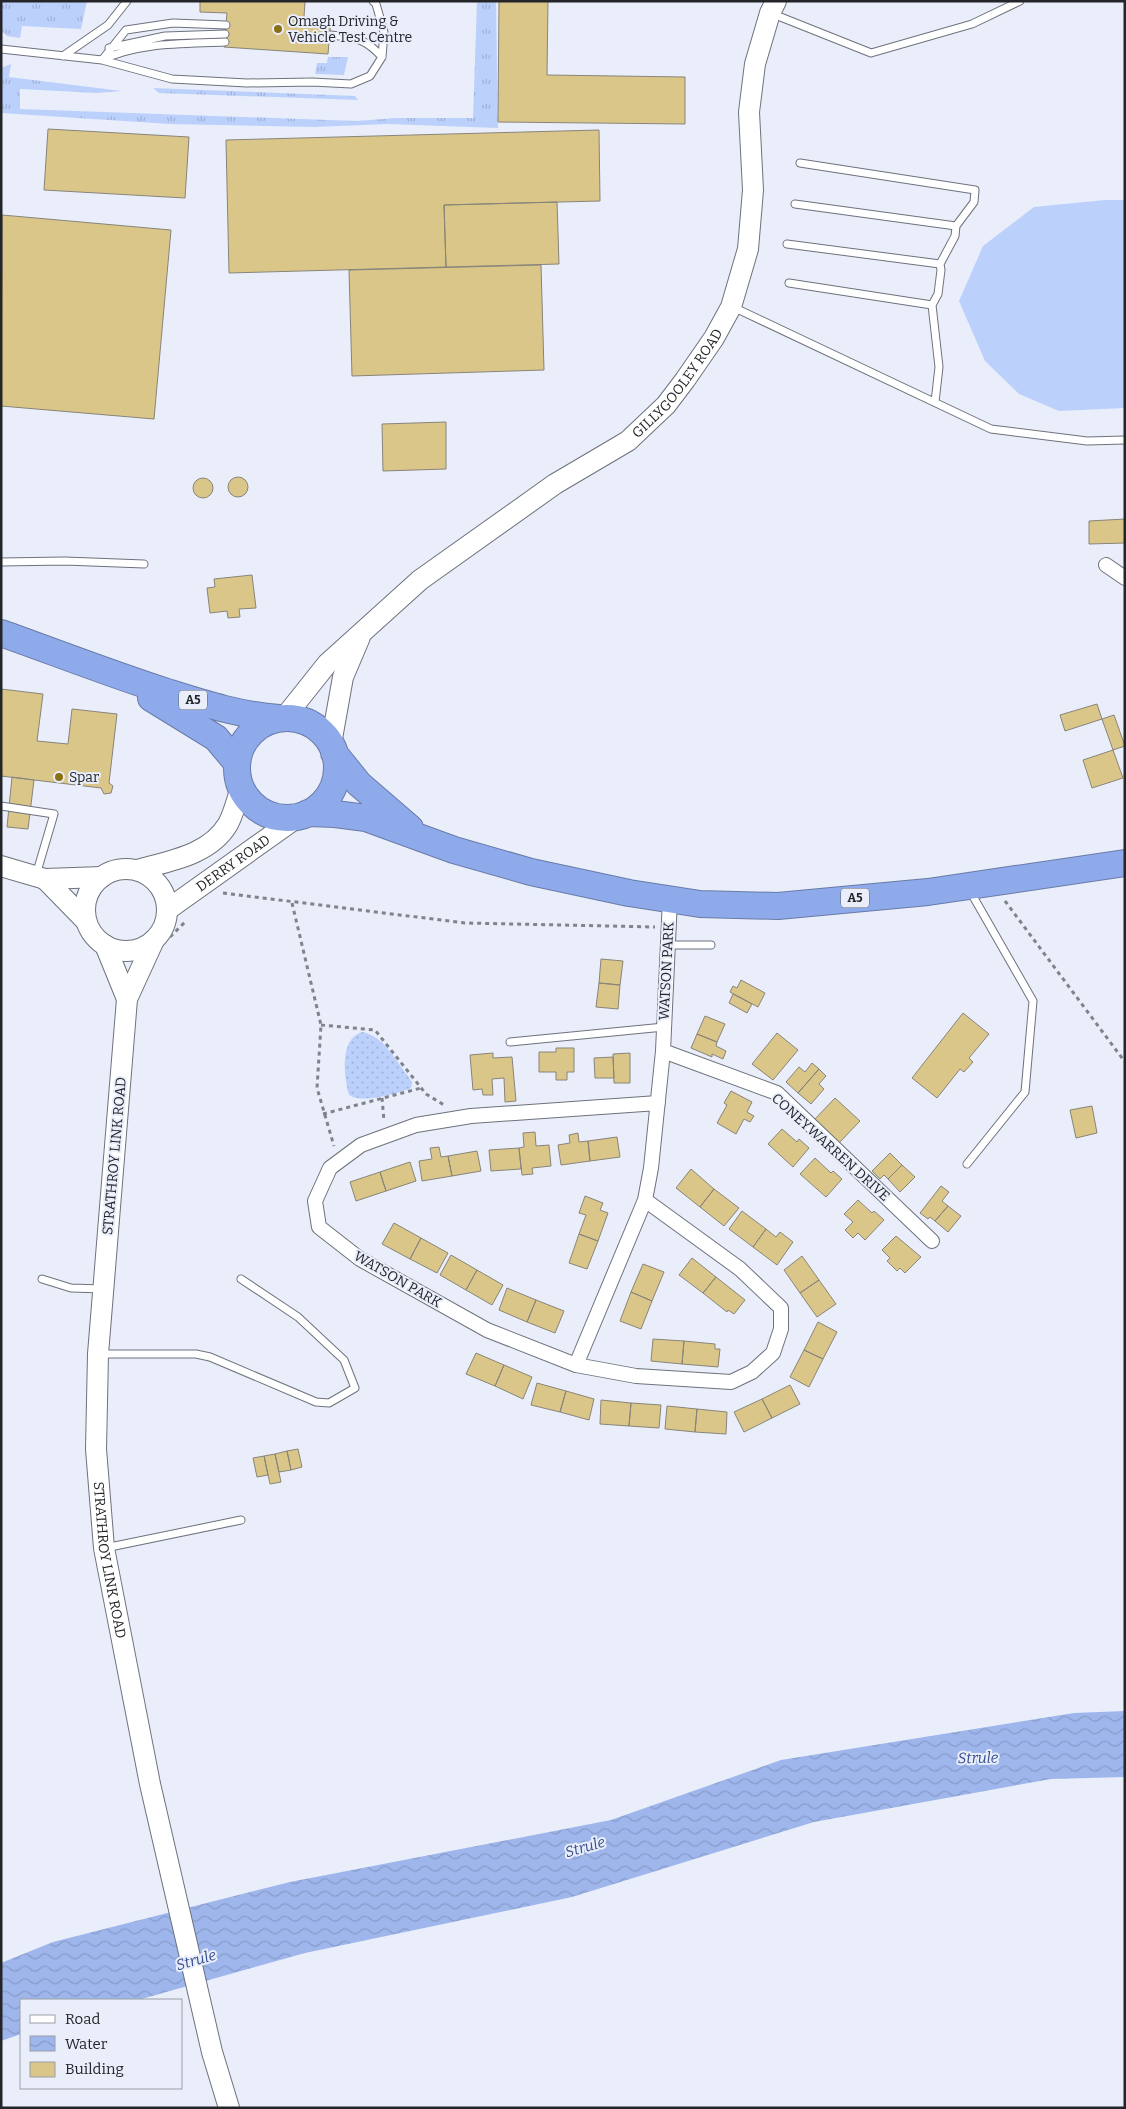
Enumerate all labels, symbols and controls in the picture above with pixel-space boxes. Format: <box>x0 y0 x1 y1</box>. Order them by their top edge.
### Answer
place label: Omagh Driving & Vehicle Test Centre <box>288 13 412 46</box>
marker: Omagh Driving & Vehicle Test Centre <box>272 23 284 35</box>
street label: GILLYGOOLEY ROAD <box>629 326 726 442</box>
road number: A5 <box>179 690 207 710</box>
place label: Spar <box>69 769 99 786</box>
marker: Spar <box>53 771 65 783</box>
street label: DERRY ROAD <box>193 831 274 896</box>
road number: A5 <box>841 888 869 908</box>
street label: WATSON PARK <box>655 921 678 1021</box>
street label: STRATHROY LINK ROAD <box>99 1076 130 1236</box>
street label: CONEYWARREN DRIVE <box>768 1090 893 1205</box>
street label: WATSON PARK <box>351 1247 445 1311</box>
street label: STRATHROY LINK ROAD <box>90 1481 129 1640</box>
water label: Strule <box>958 1749 999 1767</box>
water label: Strule <box>563 1833 607 1861</box>
water label: Strule <box>174 1946 218 1974</box>
legend <box>20 1999 182 2089</box>
text: Road <box>65 2010 100 2028</box>
text: Water <box>65 2035 108 2053</box>
text: Building <box>65 2060 124 2078</box>

